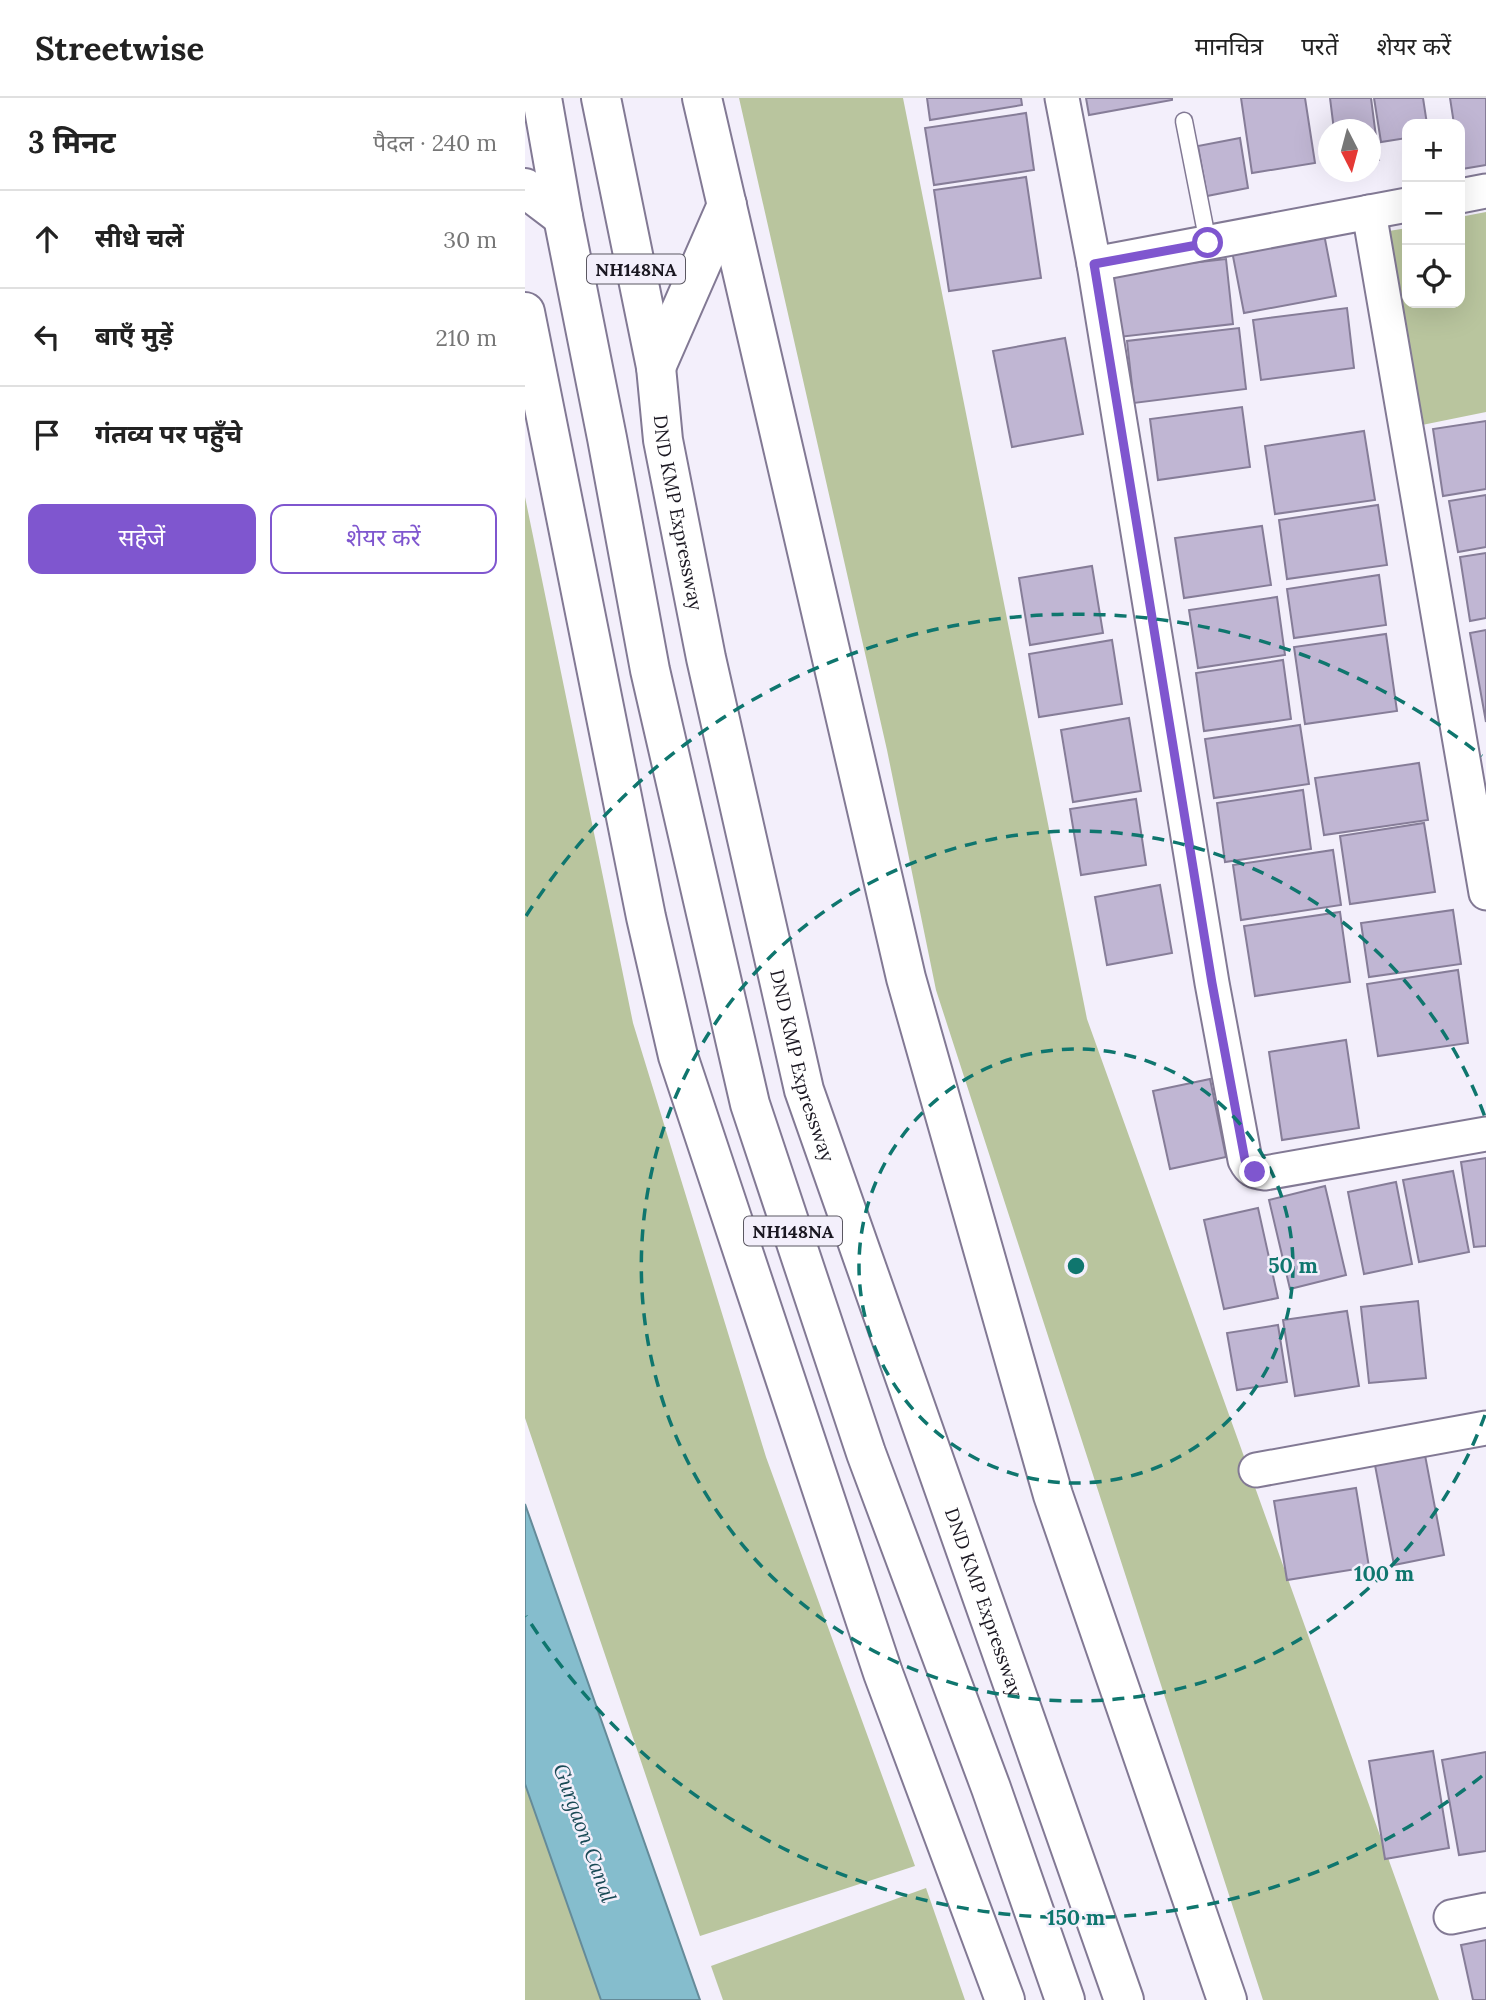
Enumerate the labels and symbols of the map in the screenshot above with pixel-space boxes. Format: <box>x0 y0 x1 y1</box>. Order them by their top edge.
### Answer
north arrow <box>1318 119 1381 182</box>
route start <box>1192 227 1223 258</box>
road number: NH148NA <box>587 254 685 284</box>
street label: DND KMP Expressway <box>649 414 708 612</box>
street label: DND KMP Expressway <box>765 967 840 1165</box>
route end <box>1239 1156 1270 1187</box>
road number: NH148NA <box>744 1216 842 1246</box>
text: 50 m <box>1268 1252 1318 1279</box>
centre of rings <box>1064 1254 1088 1278</box>
street label: DND KMP Expressway <box>940 1505 1028 1700</box>
text: 100 m <box>1354 1560 1414 1587</box>
water label: Gurgaon Canal <box>547 1760 623 1906</box>
text: 150 m <box>1047 1904 1105 1931</box>

